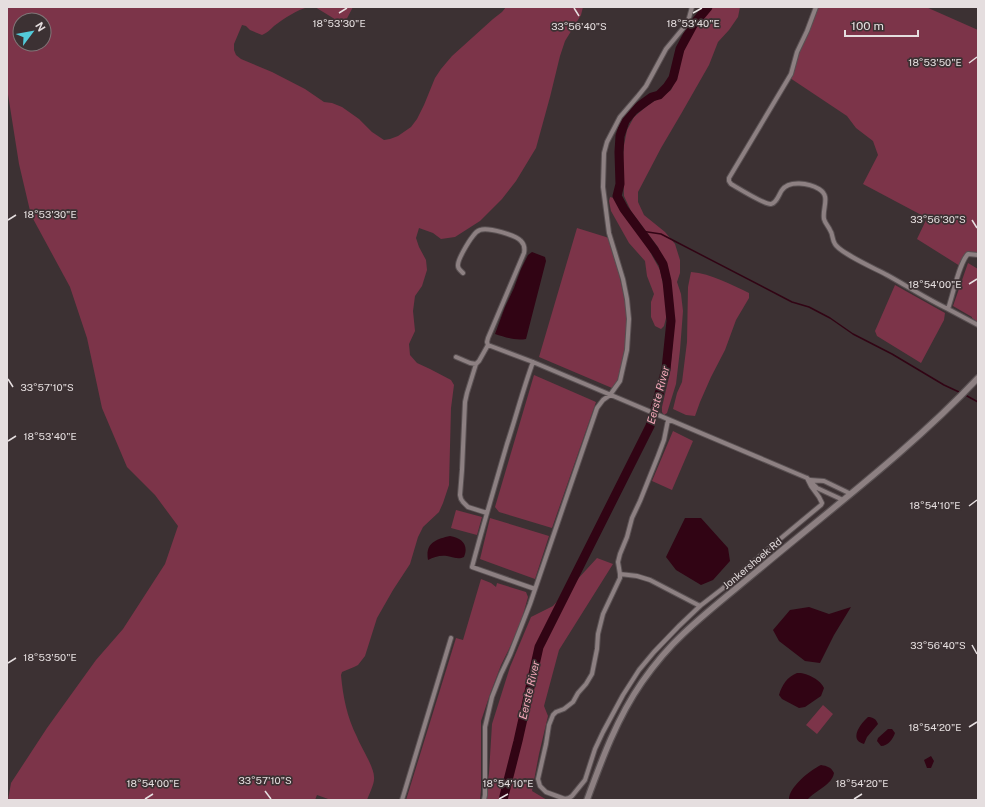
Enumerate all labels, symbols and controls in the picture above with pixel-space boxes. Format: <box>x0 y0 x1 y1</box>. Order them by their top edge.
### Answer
north arrow <box>12 12 52 52</box>
scale bar <box>845 12 918 38</box>
text: 18°53'30"E <box>312 17 366 29</box>
text: 18°53'40"E <box>666 17 720 29</box>
text: 100 m <box>851 19 884 33</box>
text: N <box>33 20 48 34</box>
text: 33°56'40"S <box>551 20 607 32</box>
text: 18°53'50"E <box>908 56 962 68</box>
text: 18°53'30"E <box>23 208 77 220</box>
text: 33°56'30"S <box>910 213 966 225</box>
text: 18°54'00"E <box>909 278 961 290</box>
water label: Eerste River <box>644 364 672 425</box>
text: 33°57'10"S <box>20 381 74 393</box>
text: 18°53'40"E <box>23 430 77 442</box>
text: 18°54'10"E <box>910 499 961 511</box>
street label: Jonkershoek Rd <box>720 535 784 591</box>
text: 33°56'40"S <box>910 639 966 651</box>
text: 18°53'50"E <box>23 651 77 663</box>
water label: Eerste River <box>516 659 542 720</box>
text: 18°54'20"E <box>909 721 961 733</box>
text: 33°57'10"S <box>238 774 292 786</box>
text: 18°54'00"E <box>127 777 179 789</box>
text: 18°54'10"E <box>483 777 534 789</box>
text: 18°54'20"E <box>836 777 888 789</box>

